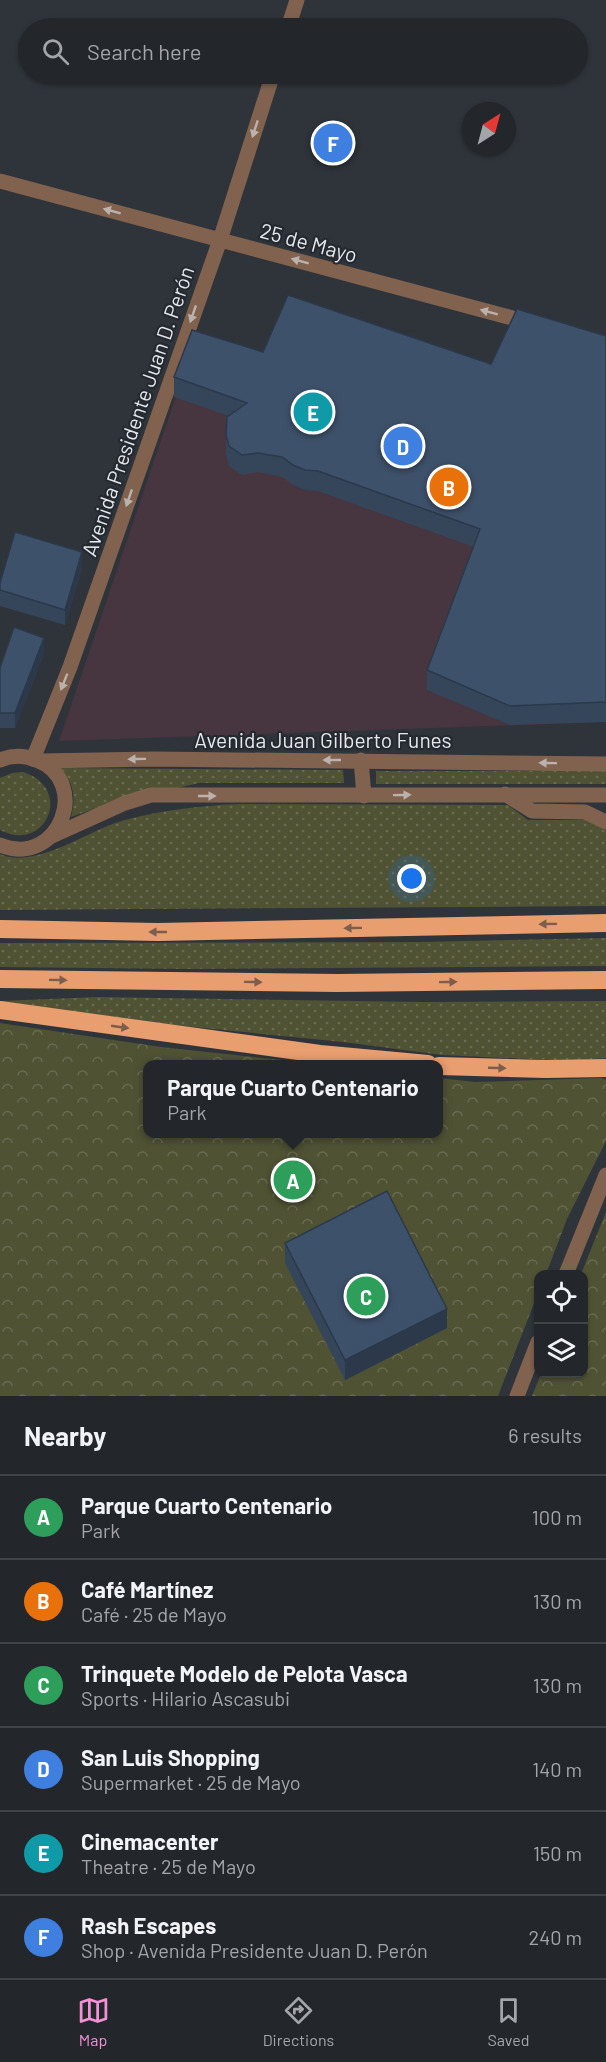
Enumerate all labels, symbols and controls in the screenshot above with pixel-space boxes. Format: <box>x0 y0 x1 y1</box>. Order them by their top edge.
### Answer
search box <box>18 18 588 84</box>
icon: search <box>39 35 72 68</box>
text: Search here <box>87 38 201 64</box>
north arrow <box>462 102 516 156</box>
one-way arrow <box>250 120 259 138</box>
pin: F <box>314 120 352 166</box>
one-way arrow <box>103 206 121 215</box>
street label: 25 de Mayo <box>258 217 360 267</box>
one-way arrow <box>291 256 310 266</box>
street label: Avenida Presidente Juan D. Perón <box>76 263 198 559</box>
one-way arrow <box>188 305 198 323</box>
one-way arrow <box>480 307 498 316</box>
pin: E <box>294 390 332 434</box>
pin: D <box>384 424 422 468</box>
pin: B <box>430 464 468 510</box>
one-way arrow <box>123 489 133 507</box>
one-way arrow <box>59 673 68 691</box>
street label: Avenida Juan Gilberto Funes <box>194 727 452 752</box>
one-way arrow <box>127 755 146 764</box>
one-way arrow <box>322 755 341 765</box>
one-way arrow <box>538 758 557 768</box>
one-way arrow <box>393 790 412 800</box>
one-way arrow <box>198 791 217 801</box>
your location <box>397 864 426 893</box>
one-way arrow <box>538 919 557 929</box>
one-way arrow <box>343 923 362 933</box>
one-way arrow <box>148 927 167 937</box>
one-way arrow <box>49 975 68 985</box>
one-way arrow <box>244 977 263 987</box>
one-way arrow <box>439 977 458 986</box>
one-way arrow <box>111 1023 130 1032</box>
popup <box>143 1060 443 1138</box>
one-way arrow <box>487 1063 506 1072</box>
text: Parque Cuarto Centenario <box>167 1074 419 1100</box>
text: Park <box>167 1100 207 1124</box>
pin: A <box>274 1158 312 1202</box>
map controls <box>534 1270 588 1378</box>
button: locate <box>534 1270 588 1324</box>
pin: C <box>346 1274 386 1318</box>
button: layers <box>534 1324 588 1378</box>
text: Nearby <box>24 1420 106 1451</box>
text: 6 results <box>508 1423 582 1447</box>
text: Parque Cuarto Centenario <box>81 1492 332 1518</box>
text: A <box>37 1505 50 1529</box>
text: 100 m <box>532 1505 582 1529</box>
text: Park <box>81 1518 120 1542</box>
text: Café Martínez <box>81 1576 213 1602</box>
text: B <box>37 1589 50 1613</box>
text: 130 m <box>533 1589 582 1613</box>
text: Café · 25 de Mayo <box>81 1602 227 1626</box>
text: Trinquete Modelo de Pelota Vasca <box>81 1660 408 1686</box>
text: C <box>37 1673 50 1697</box>
text: 130 m <box>533 1673 582 1697</box>
text: Sports · Hilario Ascasubi <box>81 1686 290 1710</box>
text: San Luis Shopping <box>81 1744 260 1770</box>
text: D <box>37 1757 50 1781</box>
text: 140 m <box>532 1757 582 1781</box>
text: Supermarket · 25 de Mayo <box>81 1770 301 1794</box>
text: Cinemacenter <box>81 1828 218 1854</box>
text: E <box>38 1841 49 1865</box>
text: 150 m <box>533 1841 582 1865</box>
text: Theatre · 25 de Mayo <box>81 1854 256 1878</box>
text: Rash Escapes <box>81 1912 216 1938</box>
text: F <box>38 1925 49 1949</box>
text: 240 m <box>528 1925 582 1949</box>
text: Shop · Avenida Presidente Juan D. Perón <box>81 1938 428 1962</box>
tab: Map <box>77 1994 110 2049</box>
tab: Directions <box>263 1994 334 2049</box>
tab: Saved <box>487 1994 529 2049</box>

